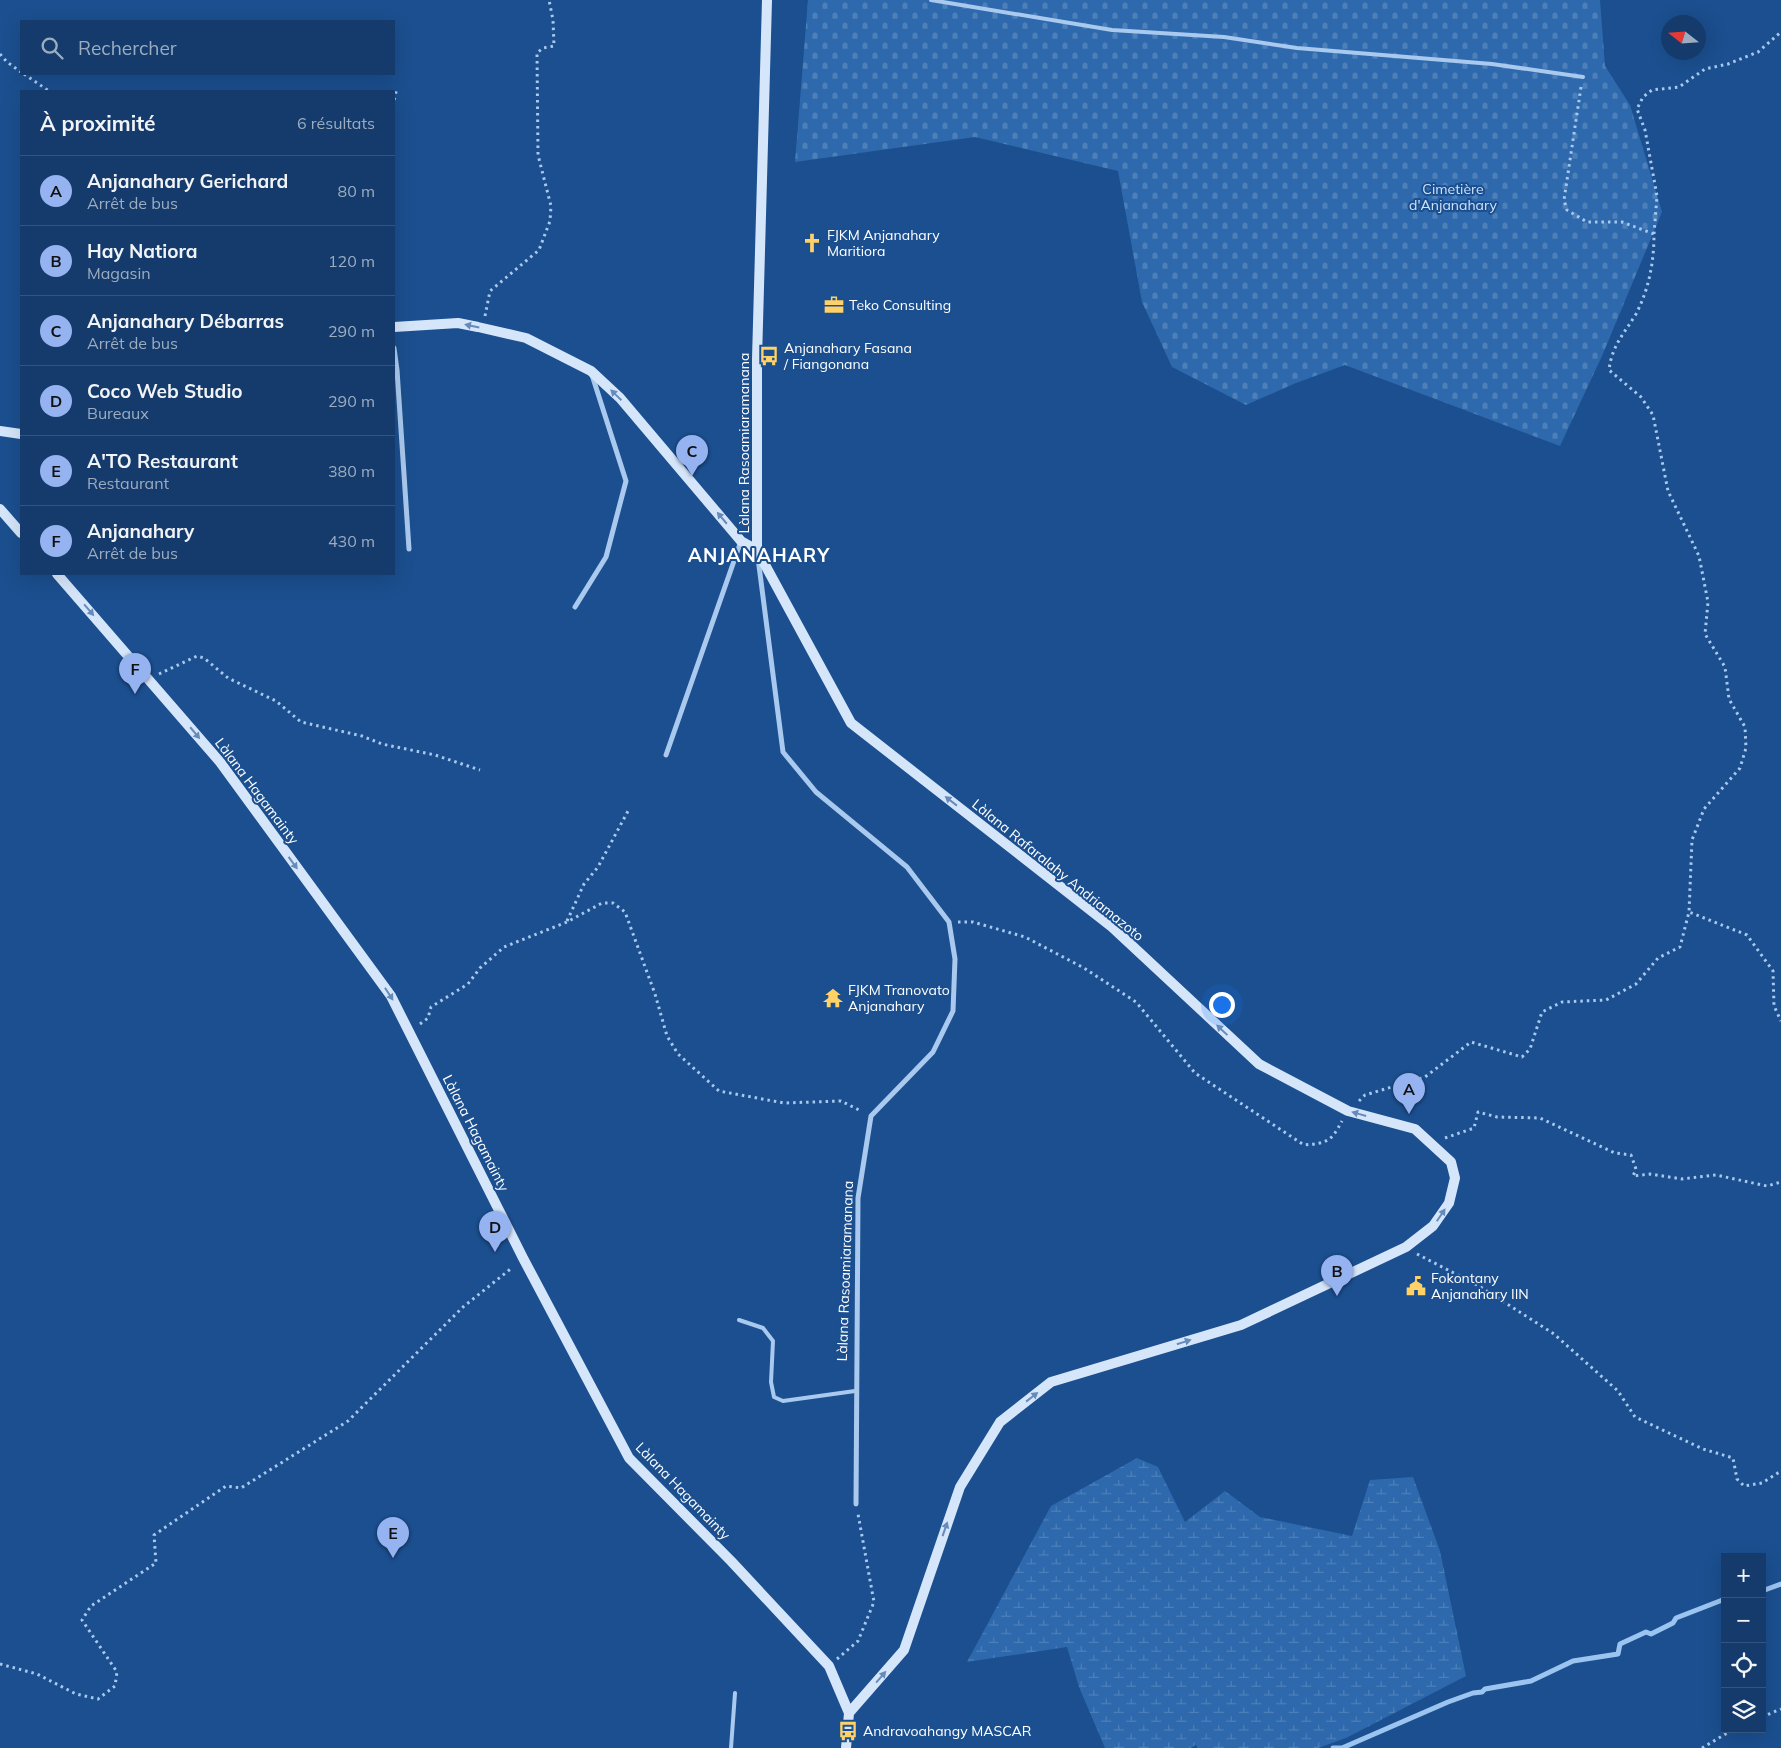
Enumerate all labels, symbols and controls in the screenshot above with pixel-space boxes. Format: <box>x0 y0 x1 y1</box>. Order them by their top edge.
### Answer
north arrow <box>1661 15 1706 60</box>
search box <box>20 20 395 75</box>
icon: search <box>38 34 66 62</box>
text: Rechercher <box>78 36 177 60</box>
text: À proximité <box>40 110 156 136</box>
text: 6 résultats <box>297 113 375 133</box>
text: Anjanahary Gerichard <box>87 169 288 193</box>
park label: Cimetière d'Anjanahary <box>1409 180 1497 214</box>
text: A <box>50 181 62 201</box>
text: 80 m <box>338 181 375 201</box>
text: Arrêt de bus <box>87 193 178 213</box>
place label: FJKM Anjanahary Maritiora <box>827 226 940 260</box>
church icon: FJKM Anjanahary Maritiora <box>801 232 823 254</box>
text: Hay Natiora <box>87 239 198 263</box>
text: B <box>50 251 62 271</box>
text: 120 m <box>328 251 375 271</box>
text: Magasin <box>87 263 151 283</box>
office icon: Teko Consulting <box>823 294 845 316</box>
place label: Teko Consulting <box>849 296 951 314</box>
text: Anjanahary Débarras <box>87 309 284 333</box>
text: C <box>51 321 61 341</box>
text: 290 m <box>328 321 375 341</box>
one-way arrow <box>465 322 480 330</box>
text: Arrêt de bus <box>87 333 178 353</box>
place label: Anjanahary Fasana / Fiangonana <box>783 339 912 373</box>
bus stop icon: Anjanahary Fasana / Fiangonana <box>758 345 780 367</box>
street label: Làlana Rasoamiaramanana <box>735 353 753 533</box>
text: Coco Web Studio <box>87 379 243 403</box>
one-way arrow <box>611 389 623 401</box>
text: D <box>50 391 62 411</box>
text: 290 m <box>328 391 375 411</box>
text: Bureaux <box>87 403 149 423</box>
pin: C <box>676 435 708 476</box>
text: A'TO Restaurant <box>87 449 238 473</box>
text: E <box>51 461 61 481</box>
text: 380 m <box>328 461 375 481</box>
text: Restaurant <box>87 473 169 493</box>
one-way arrow <box>716 512 727 525</box>
text: Anjanahary <box>87 519 194 543</box>
text: F <box>51 531 61 551</box>
text: 430 m <box>328 531 375 551</box>
text: Arrêt de bus <box>87 543 178 563</box>
district label: ANJANAHARY <box>688 543 830 567</box>
one-way arrow <box>84 604 95 617</box>
pin: F <box>119 653 151 694</box>
one-way arrow <box>190 727 201 740</box>
street label: Làlana Hagamainty <box>211 734 303 848</box>
street label: Làlana Rafaralahy Andriamazoto <box>968 795 1148 945</box>
one-way arrow <box>945 796 958 807</box>
one-way arrow <box>288 856 298 870</box>
place label: FJKM Tranovato Anjanahary <box>848 981 950 1015</box>
temple icon: FJKM Tranovato Anjanahary <box>822 987 844 1009</box>
one-way arrow <box>384 988 393 1001</box>
your location <box>1209 992 1235 1018</box>
one-way arrow <box>1217 1024 1229 1036</box>
street label: Làlana Hagamainty <box>439 1072 513 1195</box>
pin: A <box>1393 1073 1425 1114</box>
one-way arrow <box>1352 1110 1367 1118</box>
street label: Làlana Rasoamiaramanana <box>833 1180 857 1362</box>
one-way arrow <box>1436 1208 1446 1221</box>
pin: D <box>479 1211 511 1252</box>
pin: B <box>1321 1255 1353 1296</box>
place label: Fokontany Anjanahary IIN <box>1431 1269 1529 1303</box>
public building icon: Fokontany Anjanahary IIN <box>1405 1275 1427 1297</box>
one-way arrow <box>1177 1337 1192 1345</box>
one-way arrow <box>1025 1391 1038 1402</box>
street label: Làlana Hagamainty <box>632 1438 735 1544</box>
pin: E <box>377 1517 409 1558</box>
one-way arrow <box>942 1522 949 1537</box>
map controls <box>1721 1553 1766 1733</box>
button: + <box>1721 1553 1766 1598</box>
button: − <box>1721 1598 1766 1643</box>
button: locate <box>1721 1643 1766 1688</box>
one-way arrow <box>875 1671 887 1683</box>
button: layers <box>1721 1688 1766 1733</box>
bus stop icon: Andravoahangy MASCAR <box>837 1720 859 1742</box>
place label: Andravoahangy MASCAR <box>863 1722 1032 1740</box>

